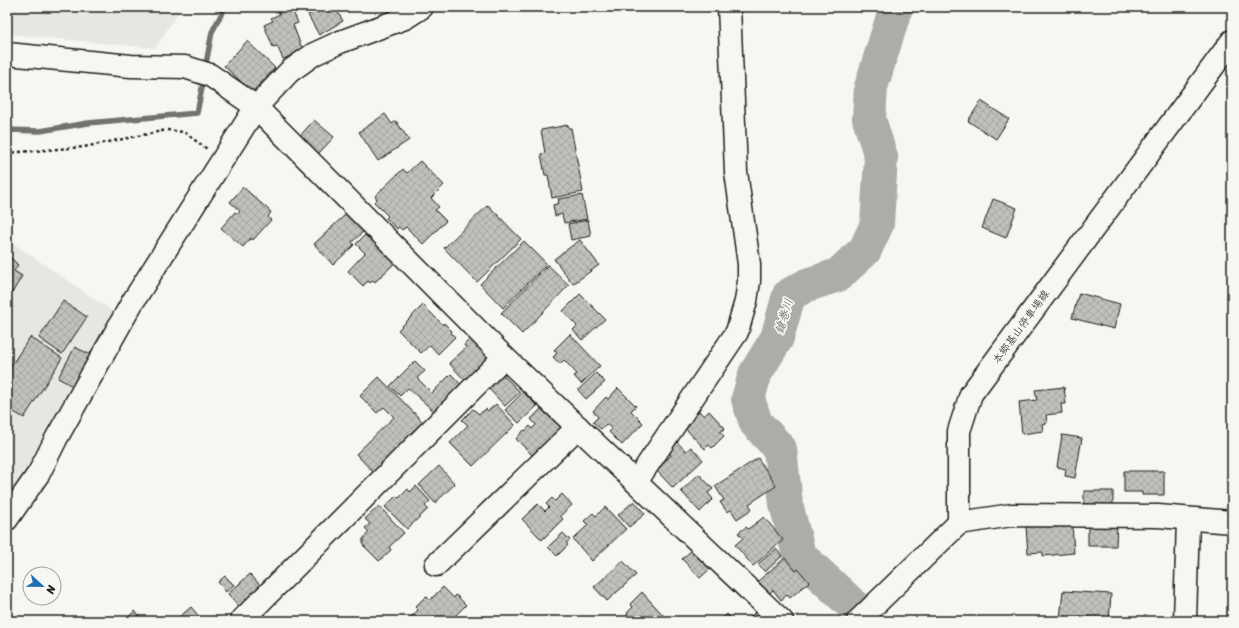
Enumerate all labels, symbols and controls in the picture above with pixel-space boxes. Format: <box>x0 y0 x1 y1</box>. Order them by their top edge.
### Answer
street label: 本郷基山停車場線 <box>987 286 1055 368</box>
water label: 鎗巻川 <box>768 296 800 336</box>
north arrow <box>22 566 62 606</box>
text: N <box>40 582 61 597</box>

